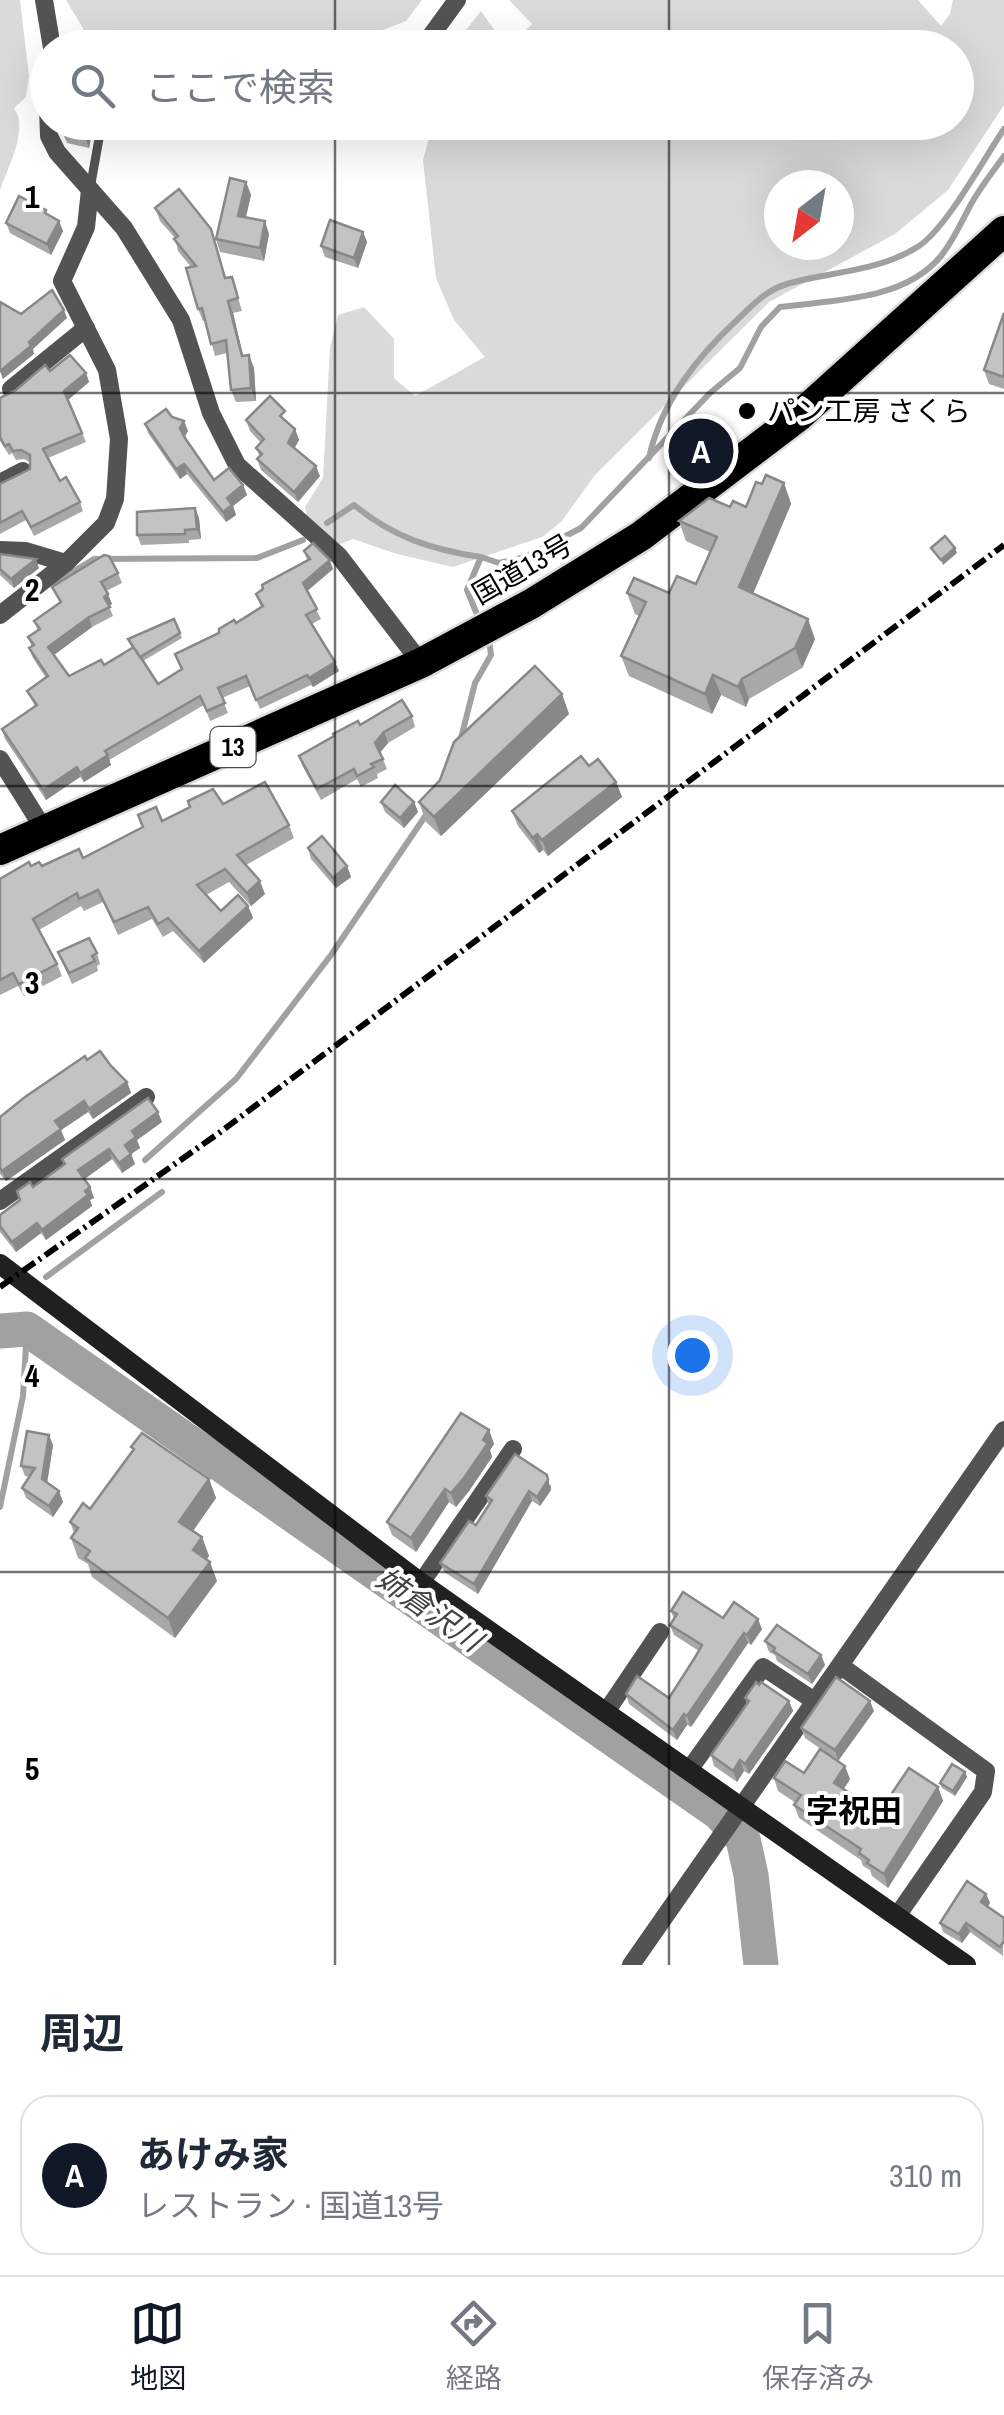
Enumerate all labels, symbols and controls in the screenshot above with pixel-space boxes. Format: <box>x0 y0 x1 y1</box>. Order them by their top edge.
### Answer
search box <box>30 30 974 140</box>
icon: search <box>65 58 120 113</box>
text: ここで検索 <box>145 62 335 113</box>
north arrow <box>764 170 854 260</box>
text: 1 <box>25 175 40 218</box>
place label: パン工房 さくら <box>767 392 971 430</box>
marker: パン工房 さくら <box>736 400 758 422</box>
pin: A <box>668 414 734 488</box>
street label: 国道13号 <box>465 525 579 613</box>
text: 2 <box>25 568 39 611</box>
road number: 13 <box>210 727 256 767</box>
text: 3 <box>25 961 39 1004</box>
your location <box>667 1330 718 1381</box>
text: 4 <box>25 1354 40 1397</box>
water label: 姉倉沢川 <box>369 1558 493 1662</box>
text: 5 <box>25 1747 39 1790</box>
district label: 字祝田 <box>806 1789 902 1832</box>
text: 周辺 <box>40 2005 124 2061</box>
text: あけみ家 <box>137 2129 289 2180</box>
text: A <box>65 2154 84 2197</box>
text: 310 m <box>889 2154 962 2197</box>
text: レストラン · 国道13号 <box>137 2184 444 2227</box>
tab: 地図 <box>130 2296 186 2397</box>
tab: 経路 <box>446 2296 502 2397</box>
tab: 保存済み <box>762 2296 874 2397</box>

